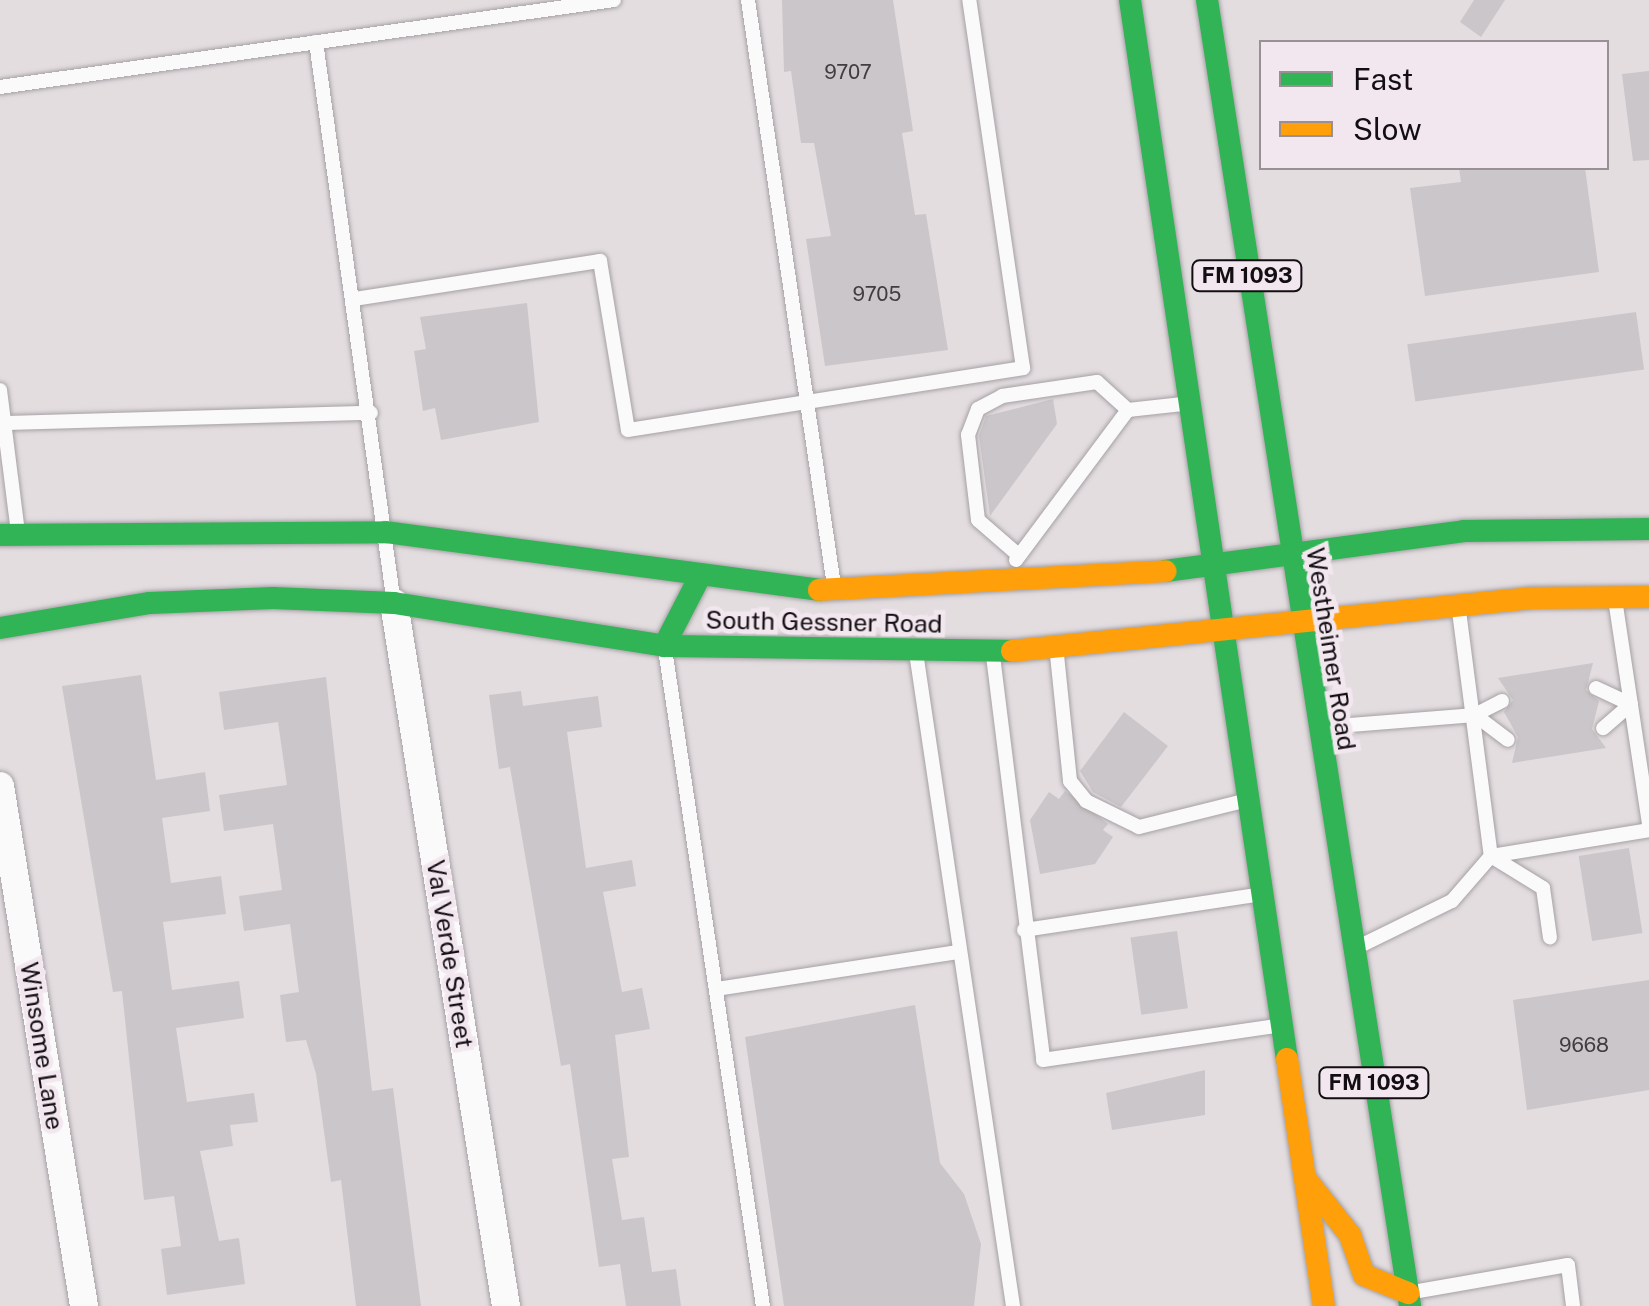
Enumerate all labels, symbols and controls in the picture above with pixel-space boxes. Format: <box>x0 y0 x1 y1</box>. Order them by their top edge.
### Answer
legend <box>1259 40 1609 170</box>
house number: 9707 <box>824 60 872 84</box>
text: Fast <box>1353 61 1413 97</box>
text: Slow <box>1353 111 1422 147</box>
road number: FM 1093 <box>1190 259 1304 293</box>
house number: 9705 <box>853 282 901 306</box>
street label: Westheimer Road <box>1300 546 1362 752</box>
street label: South Gessner Road <box>705 605 943 639</box>
street label: Val Verde Street <box>420 857 480 1051</box>
street label: Winsome Lane <box>14 960 70 1132</box>
house number: 9668 <box>1559 1033 1609 1057</box>
road number: FM 1093 <box>1316 1066 1432 1100</box>

